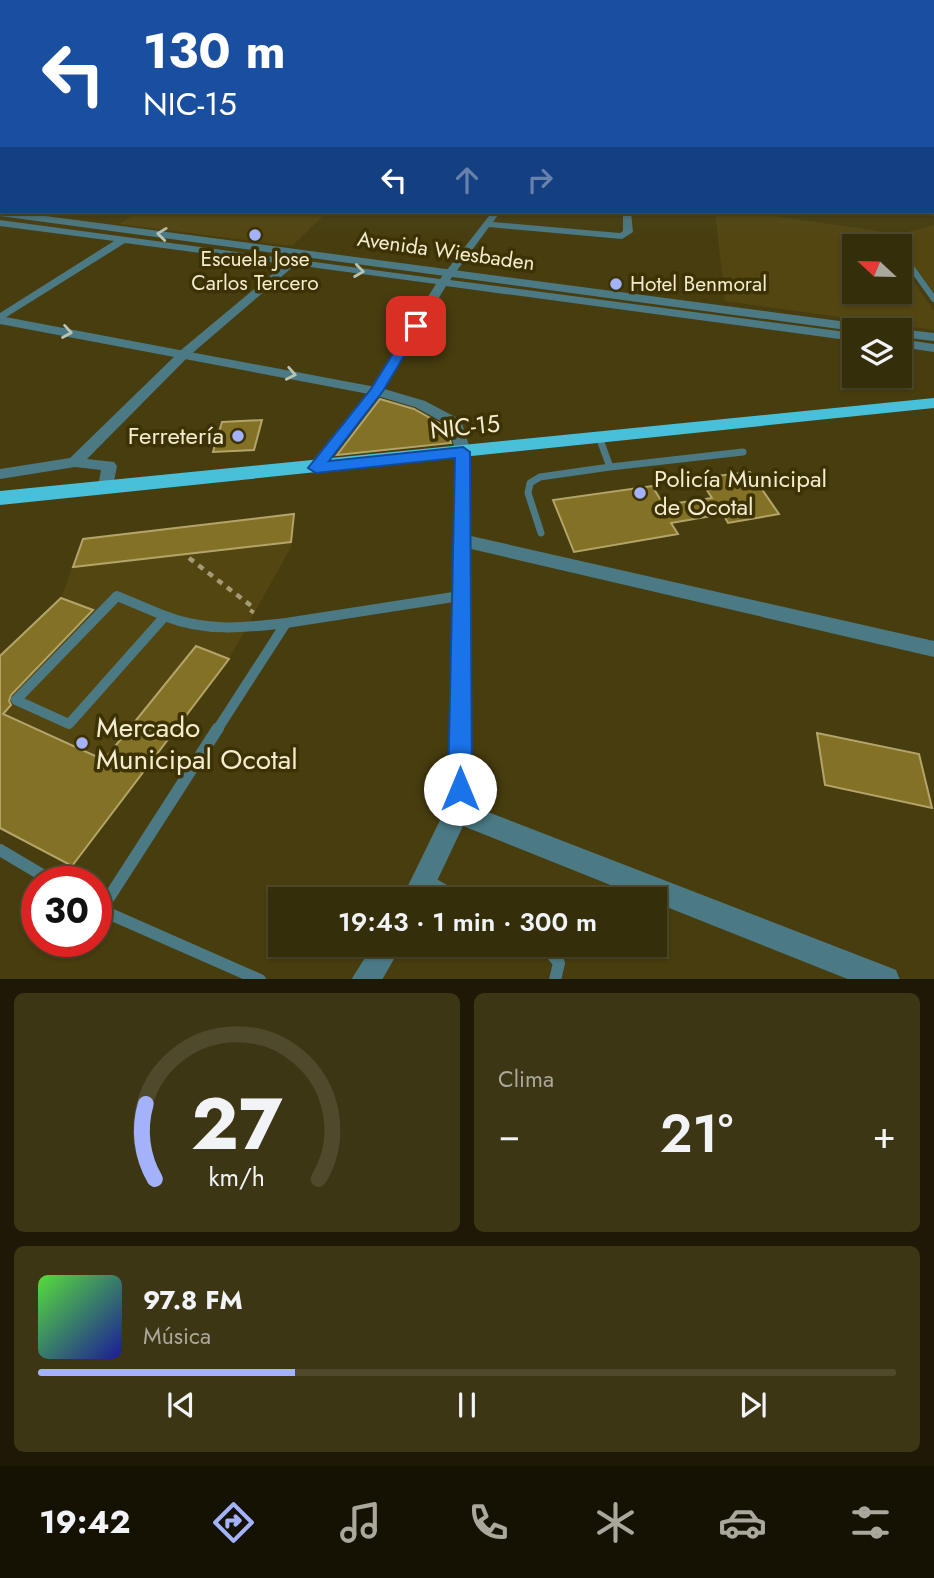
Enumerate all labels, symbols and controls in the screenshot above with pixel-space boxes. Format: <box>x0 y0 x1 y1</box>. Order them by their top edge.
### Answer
text: 130 m <box>143 16 286 86</box>
icon: left <box>28 28 119 119</box>
text: NIC-15 <box>143 81 237 127</box>
icon: left <box>375 161 413 199</box>
icon: ahead <box>448 161 486 199</box>
icon: right <box>521 161 559 199</box>
street label: Avenida Wiesbaden <box>355 224 537 278</box>
one-way arrow <box>156 227 168 242</box>
marker: Escuela Jose Carlos Tercero <box>247 227 263 243</box>
north arrow <box>842 234 912 304</box>
map controls <box>842 234 912 388</box>
place label: Escuela Jose Carlos Tercero <box>191 244 319 298</box>
one-way arrow <box>353 264 365 279</box>
place label: Hotel Benmoral <box>630 269 767 299</box>
marker: Hotel Benmoral <box>608 276 624 292</box>
pin <box>386 296 446 356</box>
icon: arrive <box>397 307 435 345</box>
button: layers <box>842 318 912 388</box>
one-way arrow <box>61 324 73 339</box>
one-way arrow <box>285 366 297 381</box>
street label: NIC-15 <box>428 405 502 448</box>
place label: Ferretería <box>128 418 224 453</box>
marker: Ferretería <box>230 428 246 444</box>
place label: Policía Municipal de Ocotal <box>654 461 827 524</box>
marker: Policía Municipal de Ocotal <box>632 485 648 501</box>
place label: Mercado Municipal Ocotal <box>96 707 298 780</box>
marker: Mercado Municipal Ocotal <box>74 735 90 751</box>
position arrow <box>423 752 497 826</box>
speed limit sign: 30 <box>21 866 112 957</box>
text: 19:43 · 1 min · 300 m <box>338 903 597 941</box>
text: Clima <box>498 1062 554 1096</box>
text: 27 <box>191 1071 283 1176</box>
text: 21° <box>660 1096 733 1172</box>
text: − <box>498 1107 520 1162</box>
text: + <box>873 1107 896 1162</box>
text: km/h <box>209 1158 265 1194</box>
text: 97.8 FM <box>143 1281 243 1319</box>
text: Música <box>143 1319 211 1353</box>
icon: previous <box>162 1386 200 1424</box>
icon: pause <box>448 1386 486 1424</box>
icon: next <box>734 1386 772 1424</box>
icon: directions <box>209 1498 258 1547</box>
icon: music <box>336 1498 385 1547</box>
icon: phone <box>464 1498 513 1547</box>
icon: climate <box>591 1498 640 1547</box>
icon: car <box>718 1498 767 1547</box>
icon: filters <box>846 1498 895 1547</box>
text: 19:42 <box>39 1499 131 1545</box>

